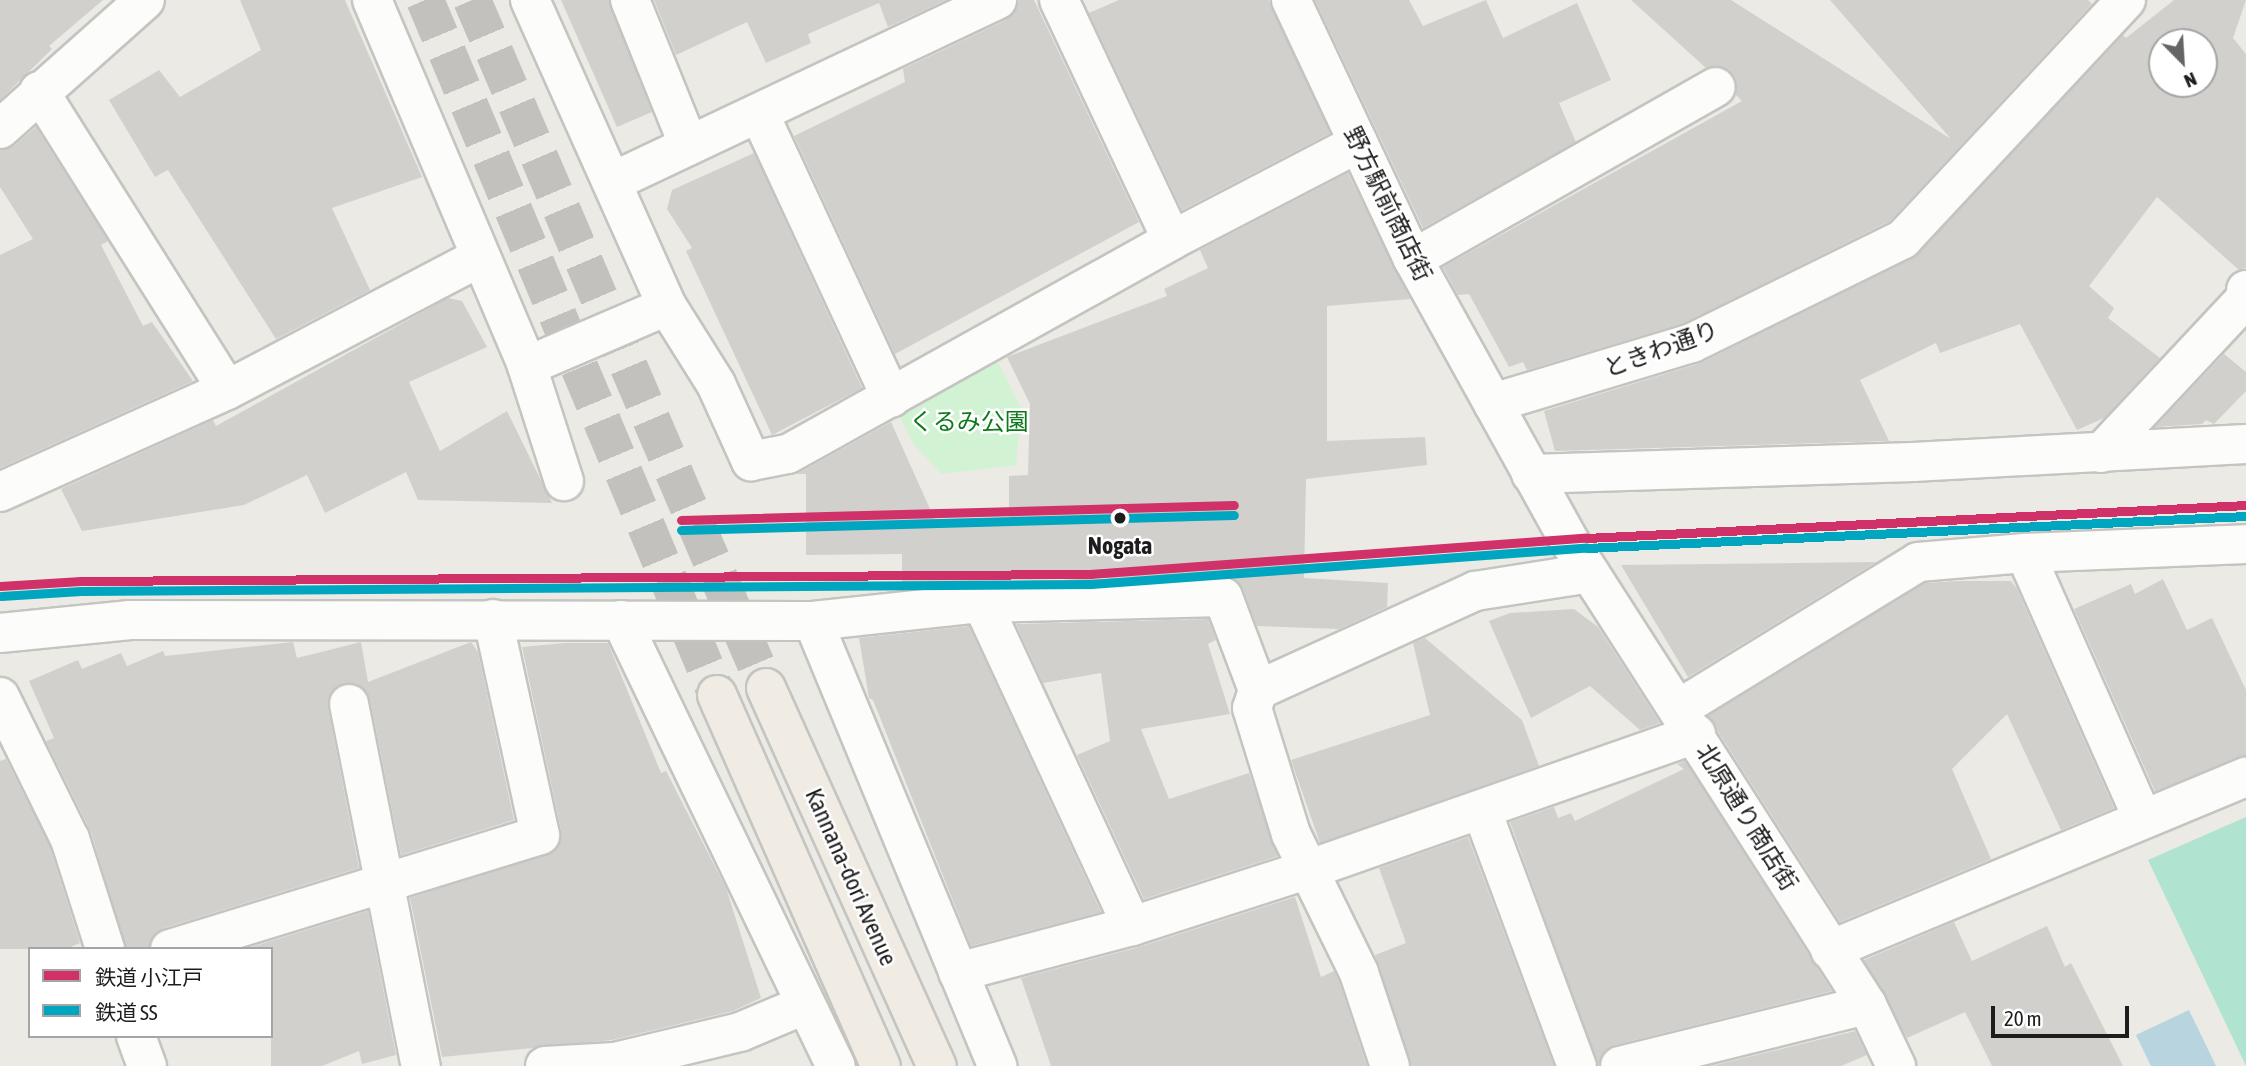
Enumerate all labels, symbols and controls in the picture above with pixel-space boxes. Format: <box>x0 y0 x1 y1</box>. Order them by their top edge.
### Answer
north arrow <box>2148 28 2218 98</box>
text: N <box>2181 68 2200 93</box>
street label: 野方駅前商店街 <box>1338 122 1438 286</box>
street label: ときわ通り <box>1600 315 1722 383</box>
park label: くるみ公園 <box>909 408 1029 436</box>
marker: Nogata <box>1109 507 1131 529</box>
place label: Nogata <box>1088 532 1152 560</box>
street label: 北原通り商店街 <box>1690 738 1804 896</box>
street label: Kannana-dori Avenue <box>799 784 903 970</box>
legend <box>28 947 273 1038</box>
text: 鉄道 小江戸 <box>95 965 203 989</box>
scale bar <box>1994 992 2132 1036</box>
text: 鉄道 SS <box>95 1000 158 1024</box>
text: 20 m <box>2004 1006 2042 1030</box>

